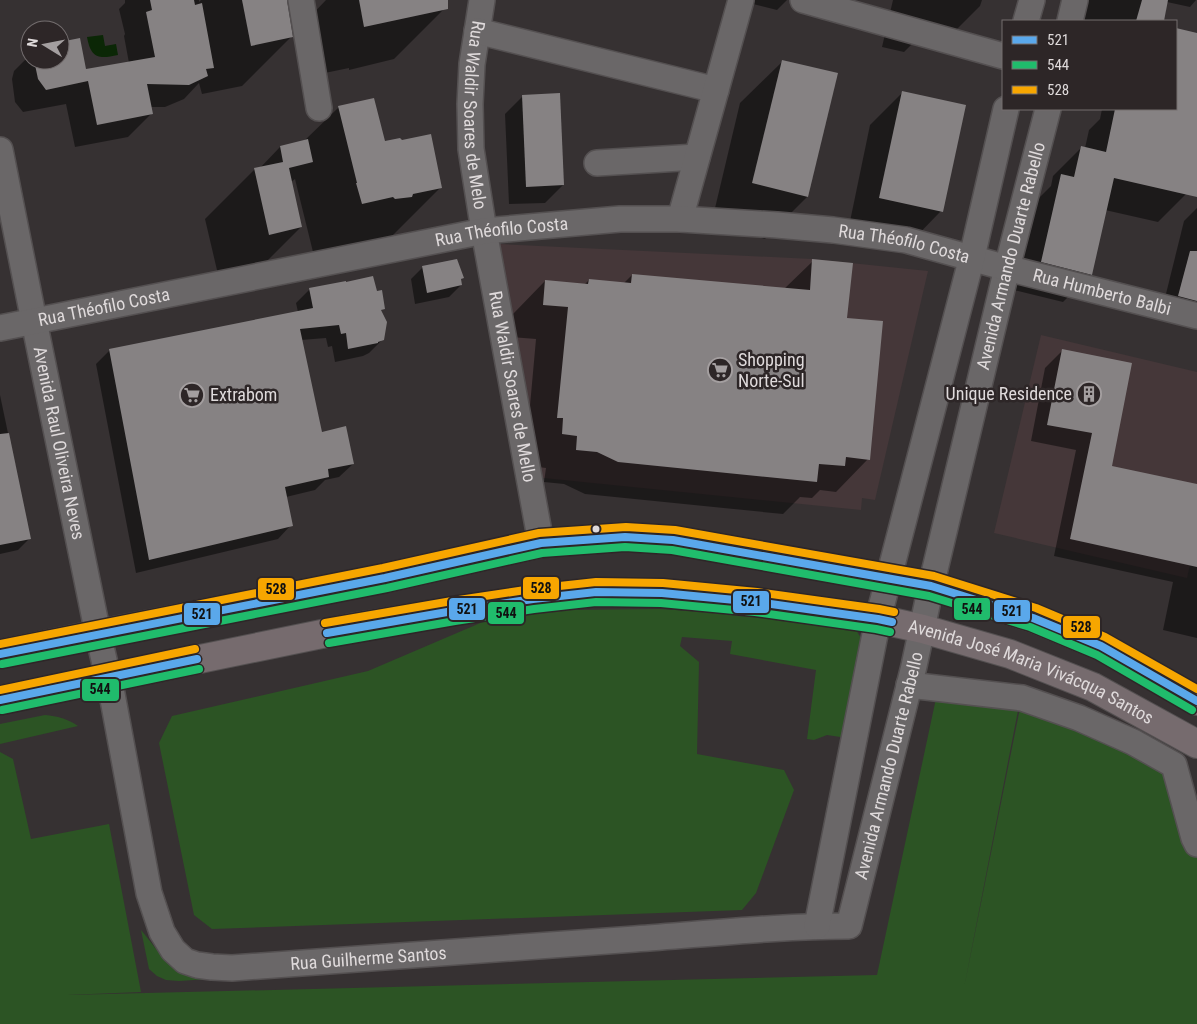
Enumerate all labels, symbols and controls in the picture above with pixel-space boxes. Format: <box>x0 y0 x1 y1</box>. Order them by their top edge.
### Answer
street label: Rua Waldir Soares de Melo <box>460 19 491 211</box>
north arrow <box>20 20 70 70</box>
legend <box>1002 20 1177 110</box>
text: 521 <box>1047 31 1069 49</box>
text: N <box>24 37 41 48</box>
text: 544 <box>1047 56 1069 74</box>
text: 528 <box>1047 81 1069 99</box>
street label: Avenida Armando Duarte Rabello <box>972 140 1049 372</box>
street label: Rua Théofilo Costa <box>433 213 569 251</box>
street label: Rua Théofilo Costa <box>837 220 972 267</box>
street label: Rua Humberto Balbi <box>1031 264 1173 319</box>
street label: Rua Théofilo Costa <box>36 283 172 330</box>
street label: Rua Waldir Soares de Mello <box>485 289 541 484</box>
street label: Avenida Raul Oliveira Neves <box>29 345 89 541</box>
place label: Shopping Norte-Sul <box>738 349 805 391</box>
supermarket icon: Shopping Norte-Sul <box>707 357 733 383</box>
building icon: Unique Residence <box>1076 381 1102 407</box>
supermarket icon: Extrabom <box>179 382 205 408</box>
place label: Unique Residence <box>946 383 1072 404</box>
place label: Extrabom <box>210 384 277 405</box>
unlabelled marker <box>591 524 601 534</box>
line badge: 528 <box>522 576 560 600</box>
line badge: 528 <box>257 577 295 601</box>
text: 528 <box>530 580 552 596</box>
text: 528 <box>265 581 287 597</box>
line badge: 521 <box>732 590 770 614</box>
text: 521 <box>740 593 762 609</box>
line badge: 521 <box>448 597 486 621</box>
line badge: 544 <box>953 597 991 621</box>
line badge: 521 <box>993 599 1031 623</box>
text: 521 <box>456 601 478 617</box>
line badge: 544 <box>487 601 525 625</box>
text: 544 <box>961 601 983 617</box>
line badge: 521 <box>183 602 221 626</box>
text: 521 <box>1001 603 1023 619</box>
text: 544 <box>495 605 517 621</box>
text: 521 <box>191 606 213 622</box>
street label: Avenida José Maria Vivácqua Santos <box>906 615 1157 728</box>
line badge: 528 <box>1062 615 1101 639</box>
text: 528 <box>1070 619 1092 635</box>
street label: Avenida Armando Duarte Rabello <box>850 650 927 881</box>
line badge: 544 <box>81 678 120 702</box>
text: 544 <box>89 681 111 697</box>
street label: Rua Guilherme Santos <box>290 942 447 974</box>

